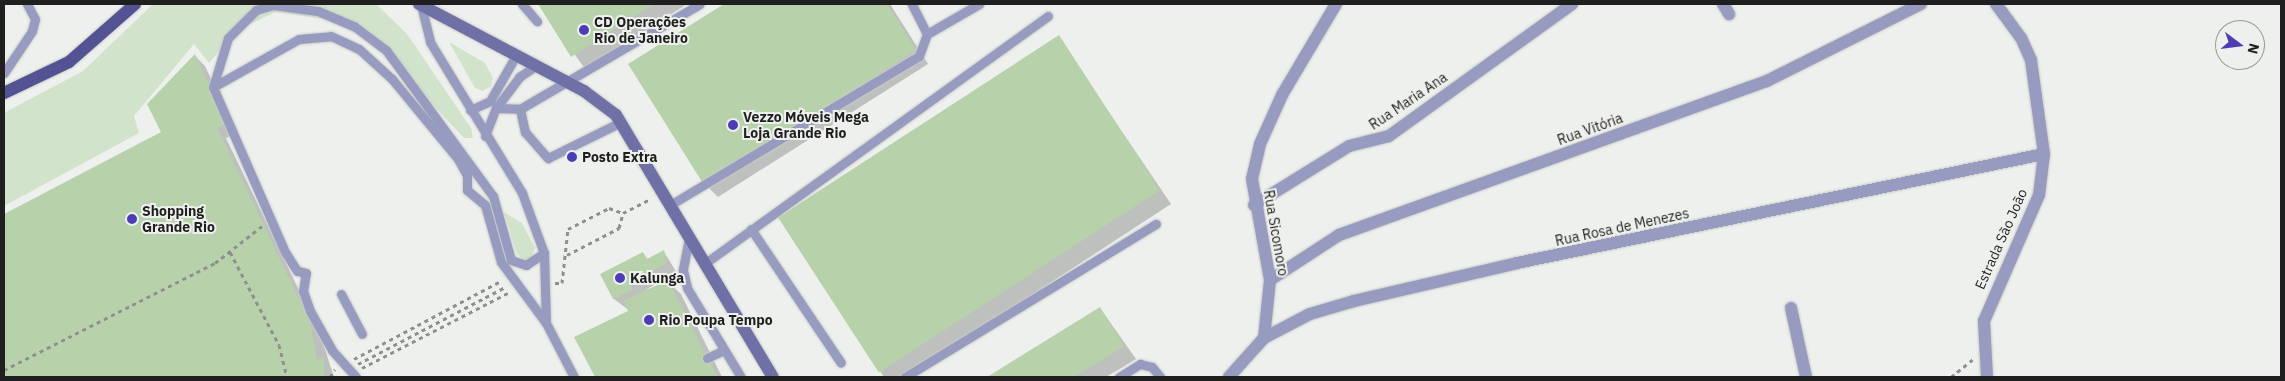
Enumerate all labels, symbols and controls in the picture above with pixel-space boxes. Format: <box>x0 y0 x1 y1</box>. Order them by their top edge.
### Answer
place label: CD Operações Rio de Janeiro <box>594 14 688 46</box>
north arrow <box>2215 20 2265 70</box>
marker: CD Operações Rio de Janeiro <box>578 24 590 36</box>
text: N <box>2244 41 2264 56</box>
street label: Rua Maria Ana <box>1366 69 1450 133</box>
place label: Vezzo Móveis Mega Loja Grande Rio <box>743 109 869 142</box>
street label: Rua Vitória <box>1555 109 1625 149</box>
marker: Vezzo Móveis Mega Loja Grande Rio <box>727 119 739 131</box>
place label: Posto Extra <box>582 149 657 165</box>
marker: Posto Extra <box>566 151 578 163</box>
street label: Estrada São João <box>1971 186 2031 292</box>
street label: Rua Sicomoro <box>1260 189 1292 277</box>
place label: Shopping Grande Rio <box>142 203 215 236</box>
street label: Rua Rosa de Menezes <box>1554 205 1690 249</box>
marker: Shopping Grande Rio <box>126 213 138 225</box>
place label: Kalunga <box>630 270 684 286</box>
marker: Kalunga <box>614 272 626 284</box>
place label: Rio Poupa Tempo <box>659 312 773 328</box>
marker: Rio Poupa Tempo <box>643 314 655 326</box>

